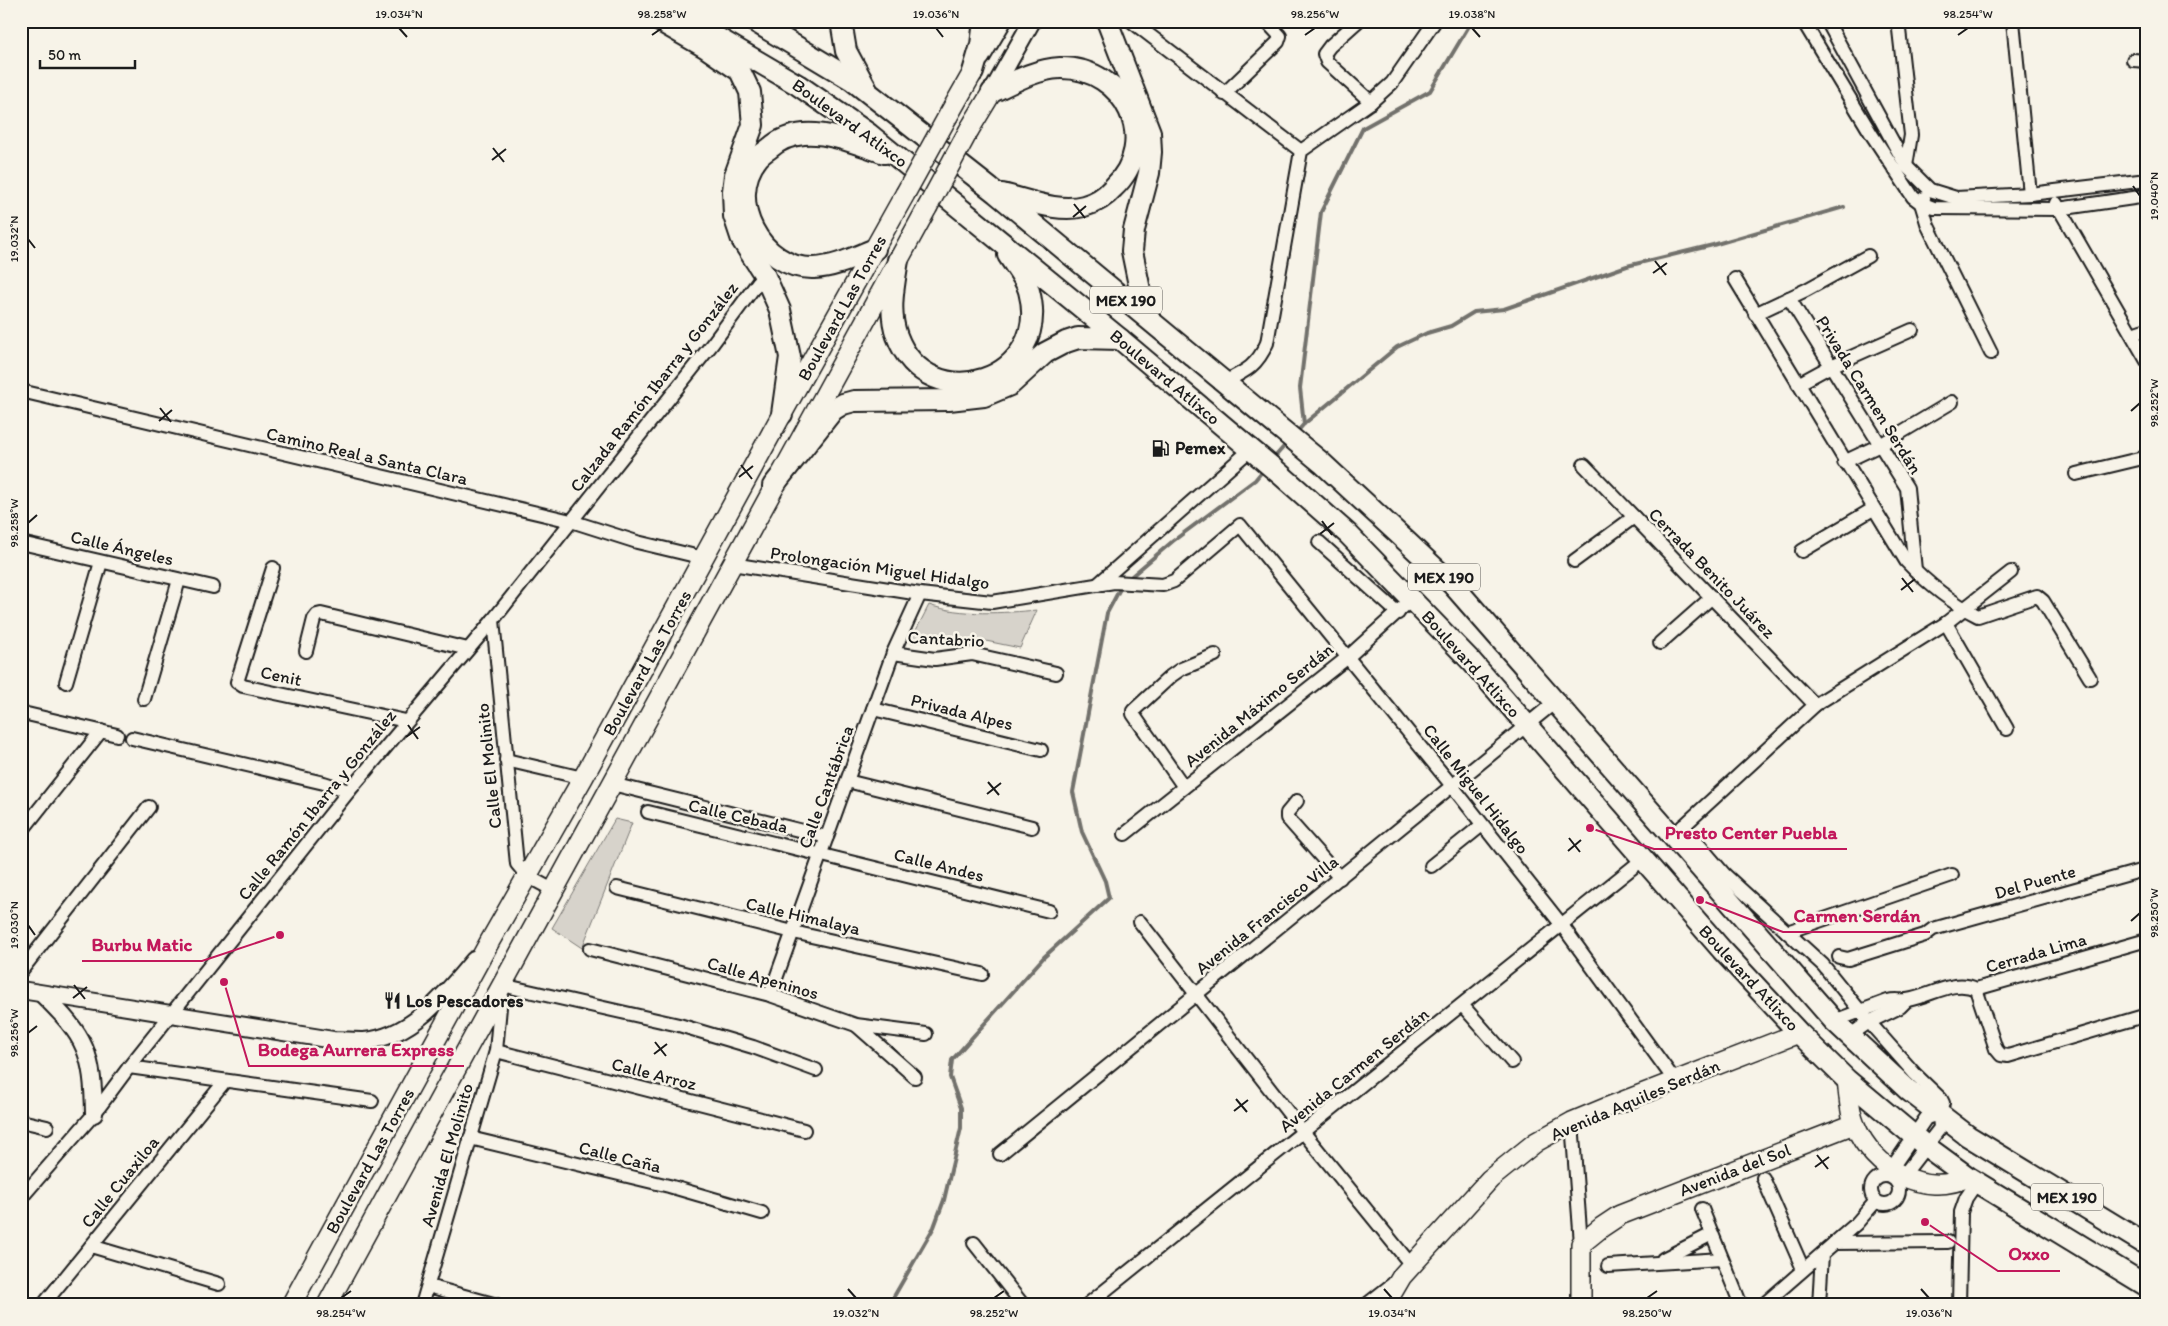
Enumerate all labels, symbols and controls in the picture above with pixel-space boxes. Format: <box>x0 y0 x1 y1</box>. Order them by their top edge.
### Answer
text: 19.034°N <box>375 7 423 21</box>
text: 98.258°W <box>638 7 686 21</box>
text: 19.036°N <box>913 7 959 21</box>
text: 98.256°W <box>1291 7 1339 21</box>
text: 19.038°N <box>1449 7 1495 21</box>
text: 98.254°W <box>1943 7 1993 21</box>
scale bar <box>40 38 135 70</box>
text: 50 m <box>48 46 81 64</box>
street label: Boulevard Atlixco <box>788 74 912 172</box>
text: 19.040°N <box>2147 172 2161 220</box>
text: 19.032°N <box>7 216 21 262</box>
street label: Boulevard Las Torres <box>793 231 891 385</box>
street label: Calzada Ramón Ibarra y González <box>565 277 743 496</box>
road number: MEX 190 <box>1090 286 1162 314</box>
street label: Privada Carmen Serdán <box>1811 312 1927 478</box>
street label: Boulevard Atlixco <box>1105 324 1225 430</box>
text: 98.252°W <box>2147 379 2161 427</box>
street label: Camino Real a Santa Clara <box>264 422 470 490</box>
place label: Pemex <box>1175 437 1226 459</box>
fuel station icon: Pemex <box>1151 438 1171 458</box>
text: 98.258°W <box>7 499 21 547</box>
street label: Cerrada Benito Juárez <box>1644 503 1780 643</box>
street label: Calle Ángeles <box>68 525 176 571</box>
street label: Prolongación Miguel Hidalgo <box>769 542 991 594</box>
road number: MEX 190 <box>1408 564 1480 590</box>
street label: Boulevard Las Torres <box>598 586 696 740</box>
street label: Boulevard Atlixco <box>1417 606 1525 722</box>
street label: Cantabrio <box>907 626 985 652</box>
street label: Avenida Máximo Serdán <box>1180 638 1338 772</box>
street label: Cenit <box>258 661 304 691</box>
street label: Privada Alpes <box>909 689 1015 735</box>
street label: Calle El Molinito <box>471 702 507 830</box>
street label: Calle Ramón Ibarra y González <box>233 705 401 905</box>
street label: Calle Miguel Hidalgo <box>1418 719 1534 859</box>
street label: Calle Cantábrica <box>794 722 859 852</box>
street label: Calle Cebada <box>686 794 790 838</box>
callout: Presto Center Puebla <box>1654 815 1847 849</box>
text: Presto Center Puebla <box>1665 821 1838 844</box>
street label: Calle Andes <box>892 843 986 887</box>
street label: Avenida Francisco Villa <box>1191 851 1343 979</box>
street label: Del Puente <box>1992 860 2078 904</box>
text: 98.250°W <box>2147 888 2161 938</box>
street label: Calle Himalaya <box>744 892 863 940</box>
callout: Carmen Serdán <box>1783 898 1930 932</box>
text: 19.030°N <box>7 901 21 949</box>
text: Carmen Serdán <box>1793 904 1921 927</box>
street label: Boulevard Atlixco <box>1694 920 1804 1036</box>
callout: Burbu Matic <box>82 927 202 961</box>
street label: Cerrada Lima <box>1983 928 2089 978</box>
text: Burbu Matic <box>92 933 193 956</box>
street label: Calle Apeninos <box>705 952 821 1004</box>
place label: Los Pescadores <box>406 990 524 1012</box>
restaurant icon: Los Pescadores <box>382 991 402 1011</box>
street label: Avenida Carmen Serdán <box>1275 1003 1433 1137</box>
text: 98.256°W <box>7 1009 21 1057</box>
callout: Bodega Aurrera Express <box>249 1032 464 1066</box>
text: Bodega Aurrera Express <box>258 1038 455 1061</box>
street label: Calle Arroz <box>609 1053 699 1095</box>
street label: Avenida Aquiles Serdán <box>1547 1054 1723 1146</box>
street label: Avenida El Molinito <box>416 1081 478 1229</box>
street label: Boulevard Las Torres <box>321 1084 419 1238</box>
street label: Calle Cuaxiloa <box>76 1131 164 1232</box>
street label: Calle Caña <box>576 1136 664 1178</box>
street label: Avenida del Sol <box>1676 1139 1794 1201</box>
road number: MEX 190 <box>2031 1184 2103 1210</box>
callout: Oxxo <box>1998 1237 2060 1271</box>
text: Oxxo <box>2008 1242 2050 1265</box>
text: 98.254°W <box>316 1306 366 1320</box>
text: 19.032°N <box>833 1306 879 1320</box>
text: 98.252°W <box>970 1306 1018 1320</box>
text: 19.034°N <box>1368 1306 1416 1320</box>
text: 98.250°W <box>1622 1306 1672 1320</box>
text: 19.036°N <box>1906 1306 1952 1320</box>

